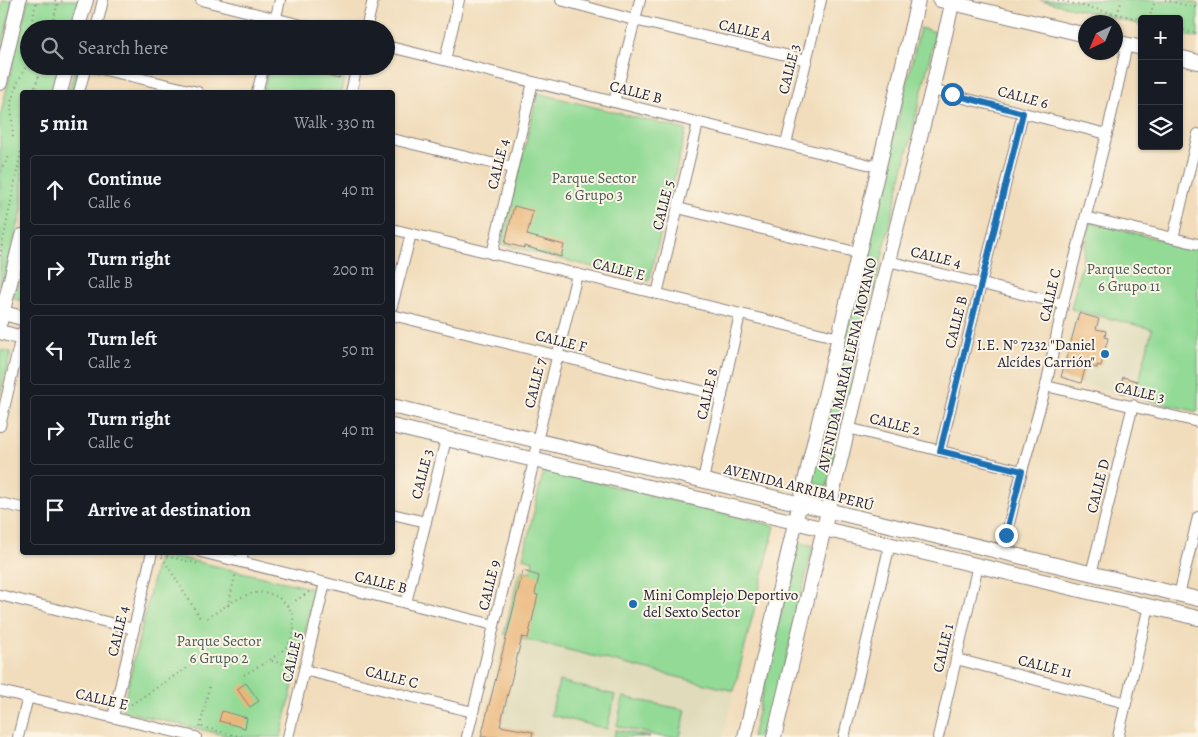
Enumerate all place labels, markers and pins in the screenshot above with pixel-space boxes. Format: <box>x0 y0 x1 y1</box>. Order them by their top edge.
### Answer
place label: I.E. N° 7232 "Daniel Alcídes Carrión" <box>977 335 1095 372</box>
marker: I.E. N° 7232 "Daniel Alcídes Carrión" <box>1099 348 1111 360</box>
place label: Mini Complejo Deportivo del Sexto Sector <box>643 585 798 622</box>
marker: Mini Complejo Deportivo del Sexto Sector <box>627 598 639 610</box>

